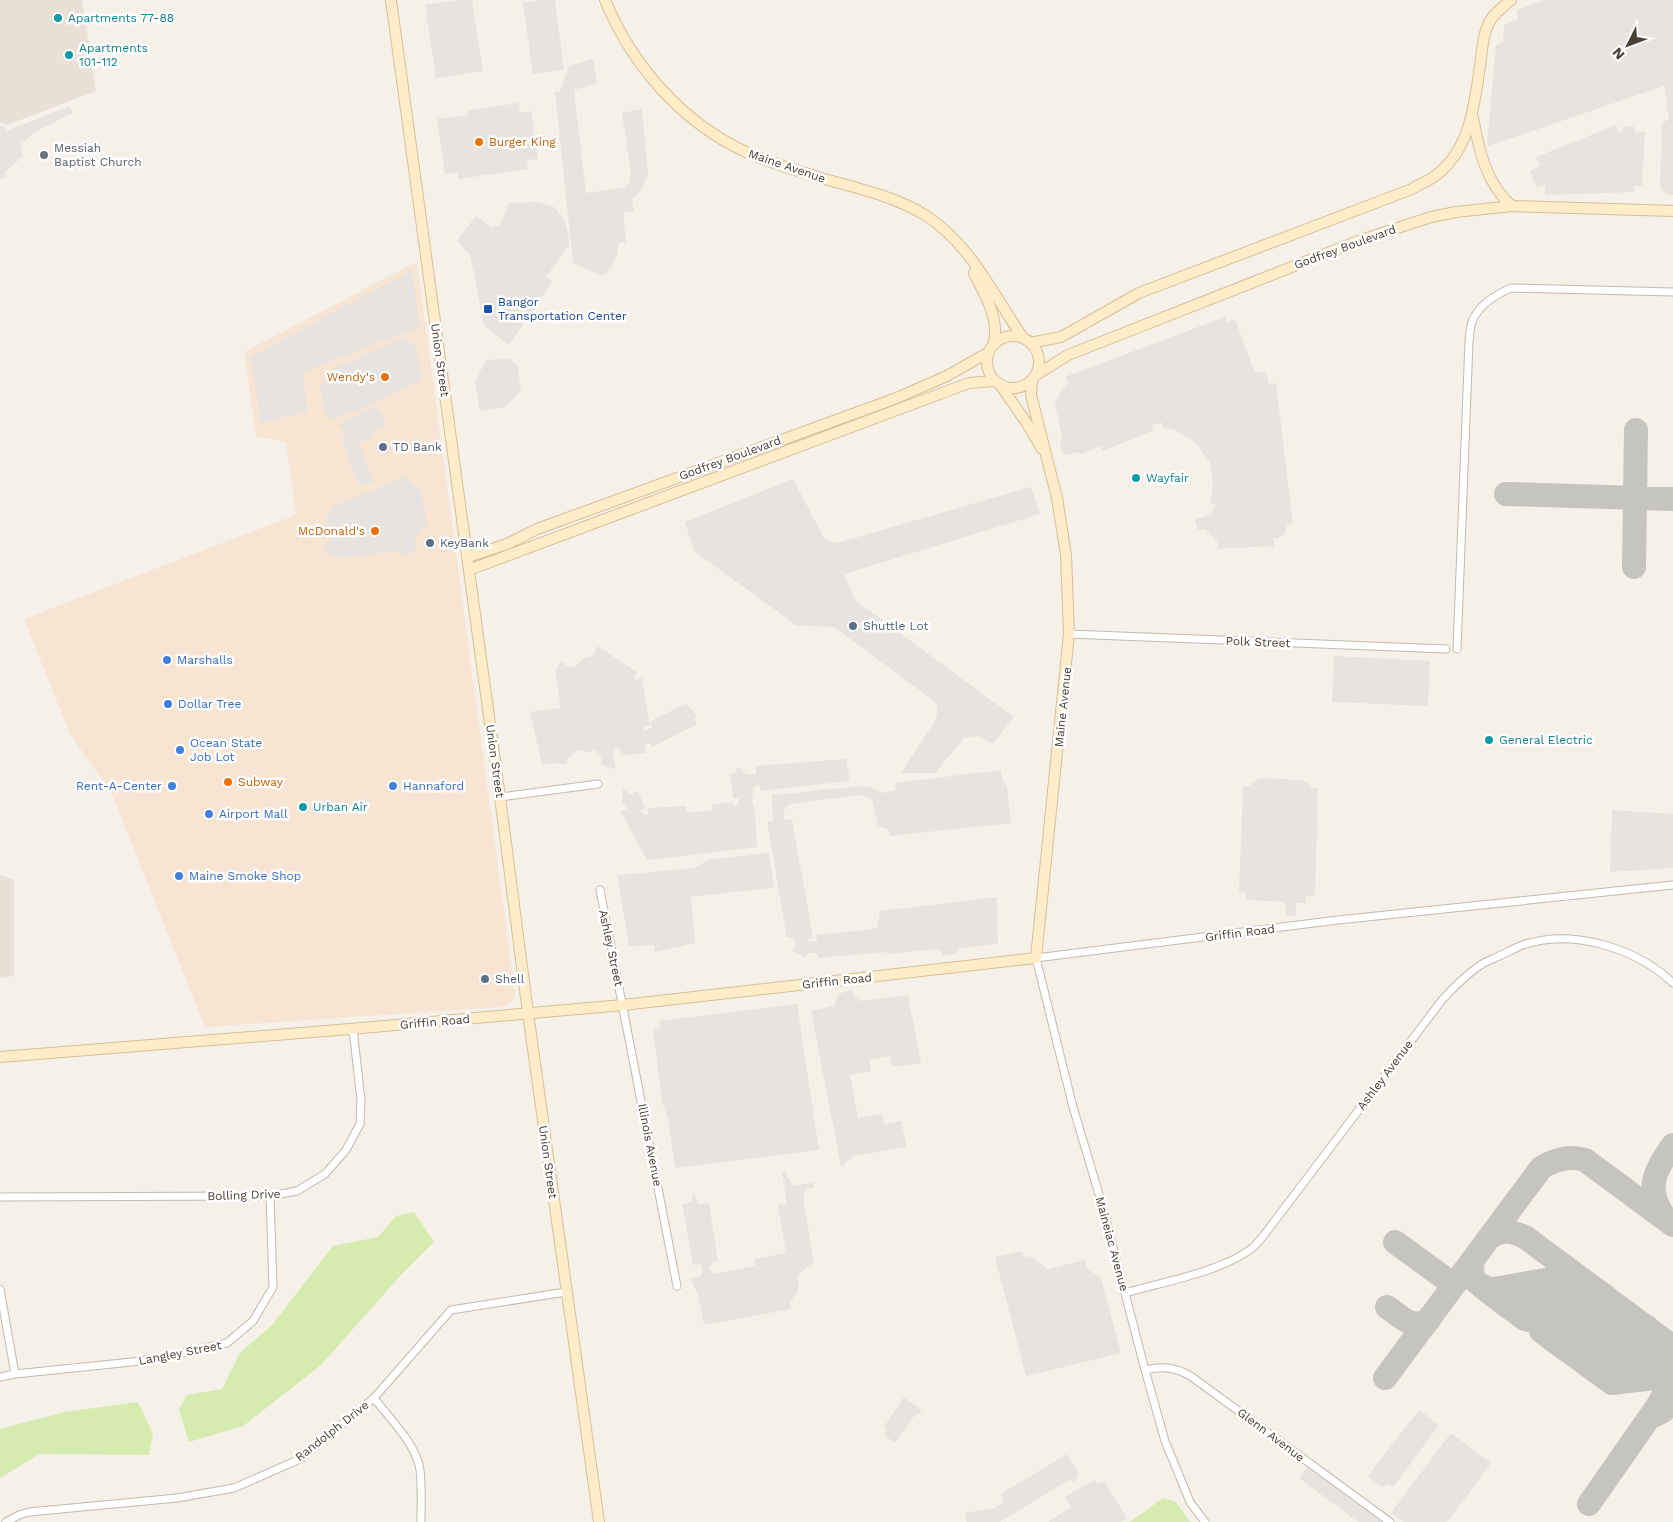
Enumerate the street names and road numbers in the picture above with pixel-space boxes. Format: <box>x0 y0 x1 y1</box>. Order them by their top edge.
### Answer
street label: Maine Avenue <box>747 146 827 186</box>
street label: Godfrey Boulevard <box>1292 222 1398 272</box>
street label: Union Street <box>428 322 452 398</box>
street label: Godfrey Boulevard <box>677 433 783 483</box>
street label: Polk Street <box>1225 634 1291 650</box>
street label: Maine Avenue <box>1052 666 1074 748</box>
street label: Union Street <box>483 723 507 799</box>
street label: Ashley Street <box>596 908 626 988</box>
street label: Griffin Road <box>1204 922 1276 944</box>
street label: Griffin Road <box>801 970 873 992</box>
street label: Griffin Road <box>399 1012 471 1032</box>
street label: Ashley Avenue <box>1354 1037 1416 1113</box>
street label: Illinois Avenue <box>635 1102 665 1188</box>
street label: Union Street <box>536 1124 560 1200</box>
street label: Bolling Drive <box>207 1187 281 1203</box>
street label: Maineiac Avenue <box>1093 1195 1131 1293</box>
street label: Langley Street <box>137 1338 223 1368</box>
street label: Randolph Drive <box>292 1398 372 1464</box>
street label: Glenn Avenue <box>1235 1405 1307 1465</box>

